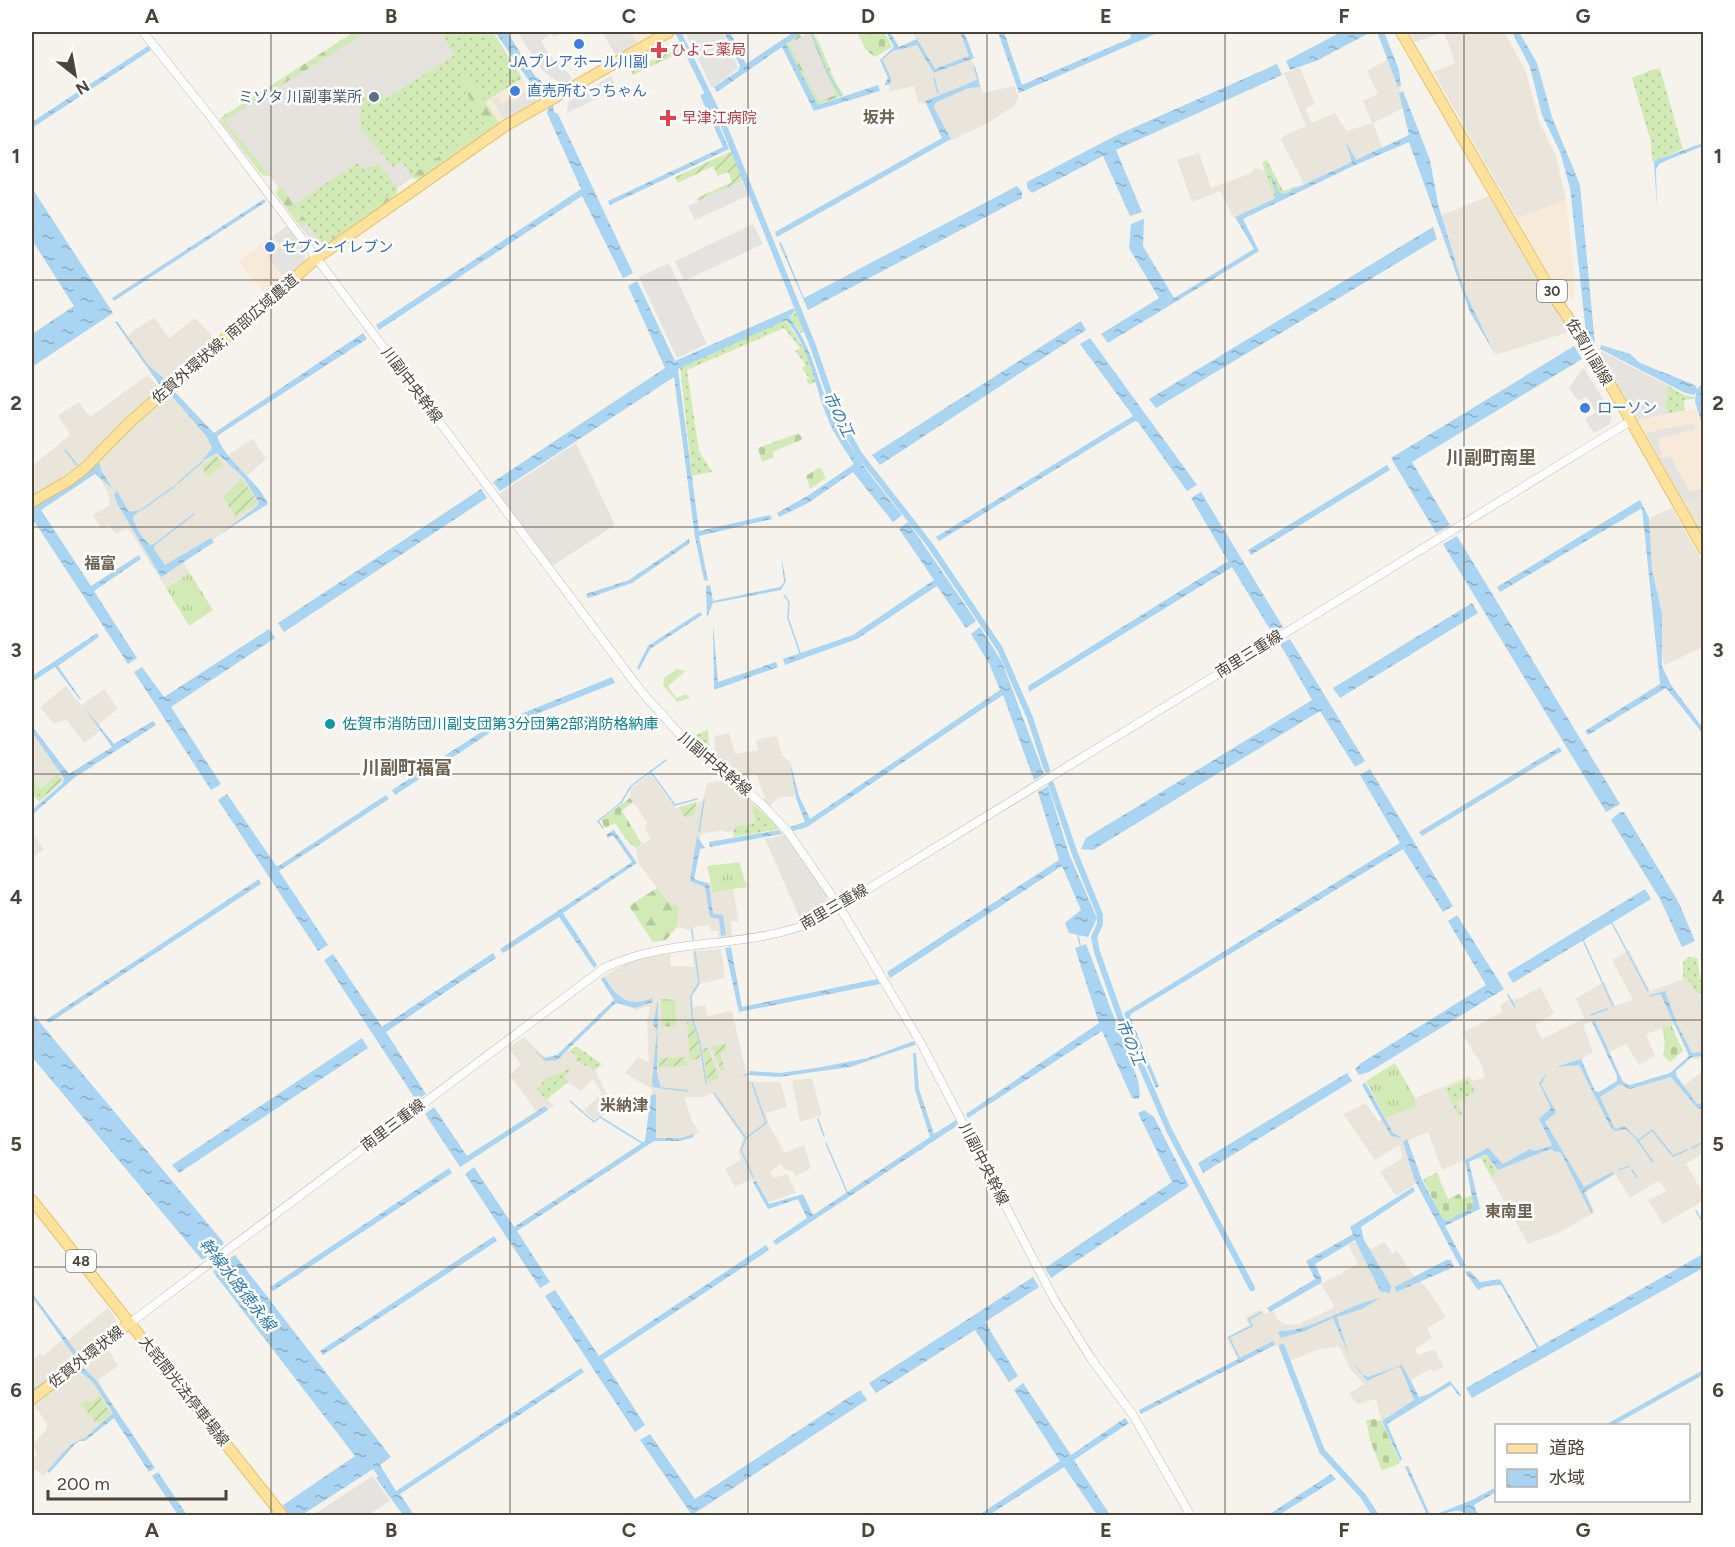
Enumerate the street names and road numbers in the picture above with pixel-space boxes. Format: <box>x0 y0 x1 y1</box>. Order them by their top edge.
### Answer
street label: 佐賀外環状線; 南部広域農道 <box>148 271 302 407</box>
road number: 30 <box>1537 280 1567 302</box>
street label: 佐賀川副線 <box>1562 315 1616 389</box>
street label: 川副中央幹線 <box>378 344 446 426</box>
street label: 南里三重線 <box>1212 626 1286 682</box>
street label: 川副中央幹線 <box>675 728 755 800</box>
street label: 南里三重線 <box>797 880 871 934</box>
street label: 南里三重線 <box>358 1095 428 1155</box>
street label: 川副中央幹線 <box>956 1120 1012 1208</box>
road number: 48 <box>66 1250 96 1272</box>
street label: 佐賀外環状線 <box>45 1322 127 1392</box>
street label: 大詫間光法停車場線 <box>135 1332 233 1450</box>

